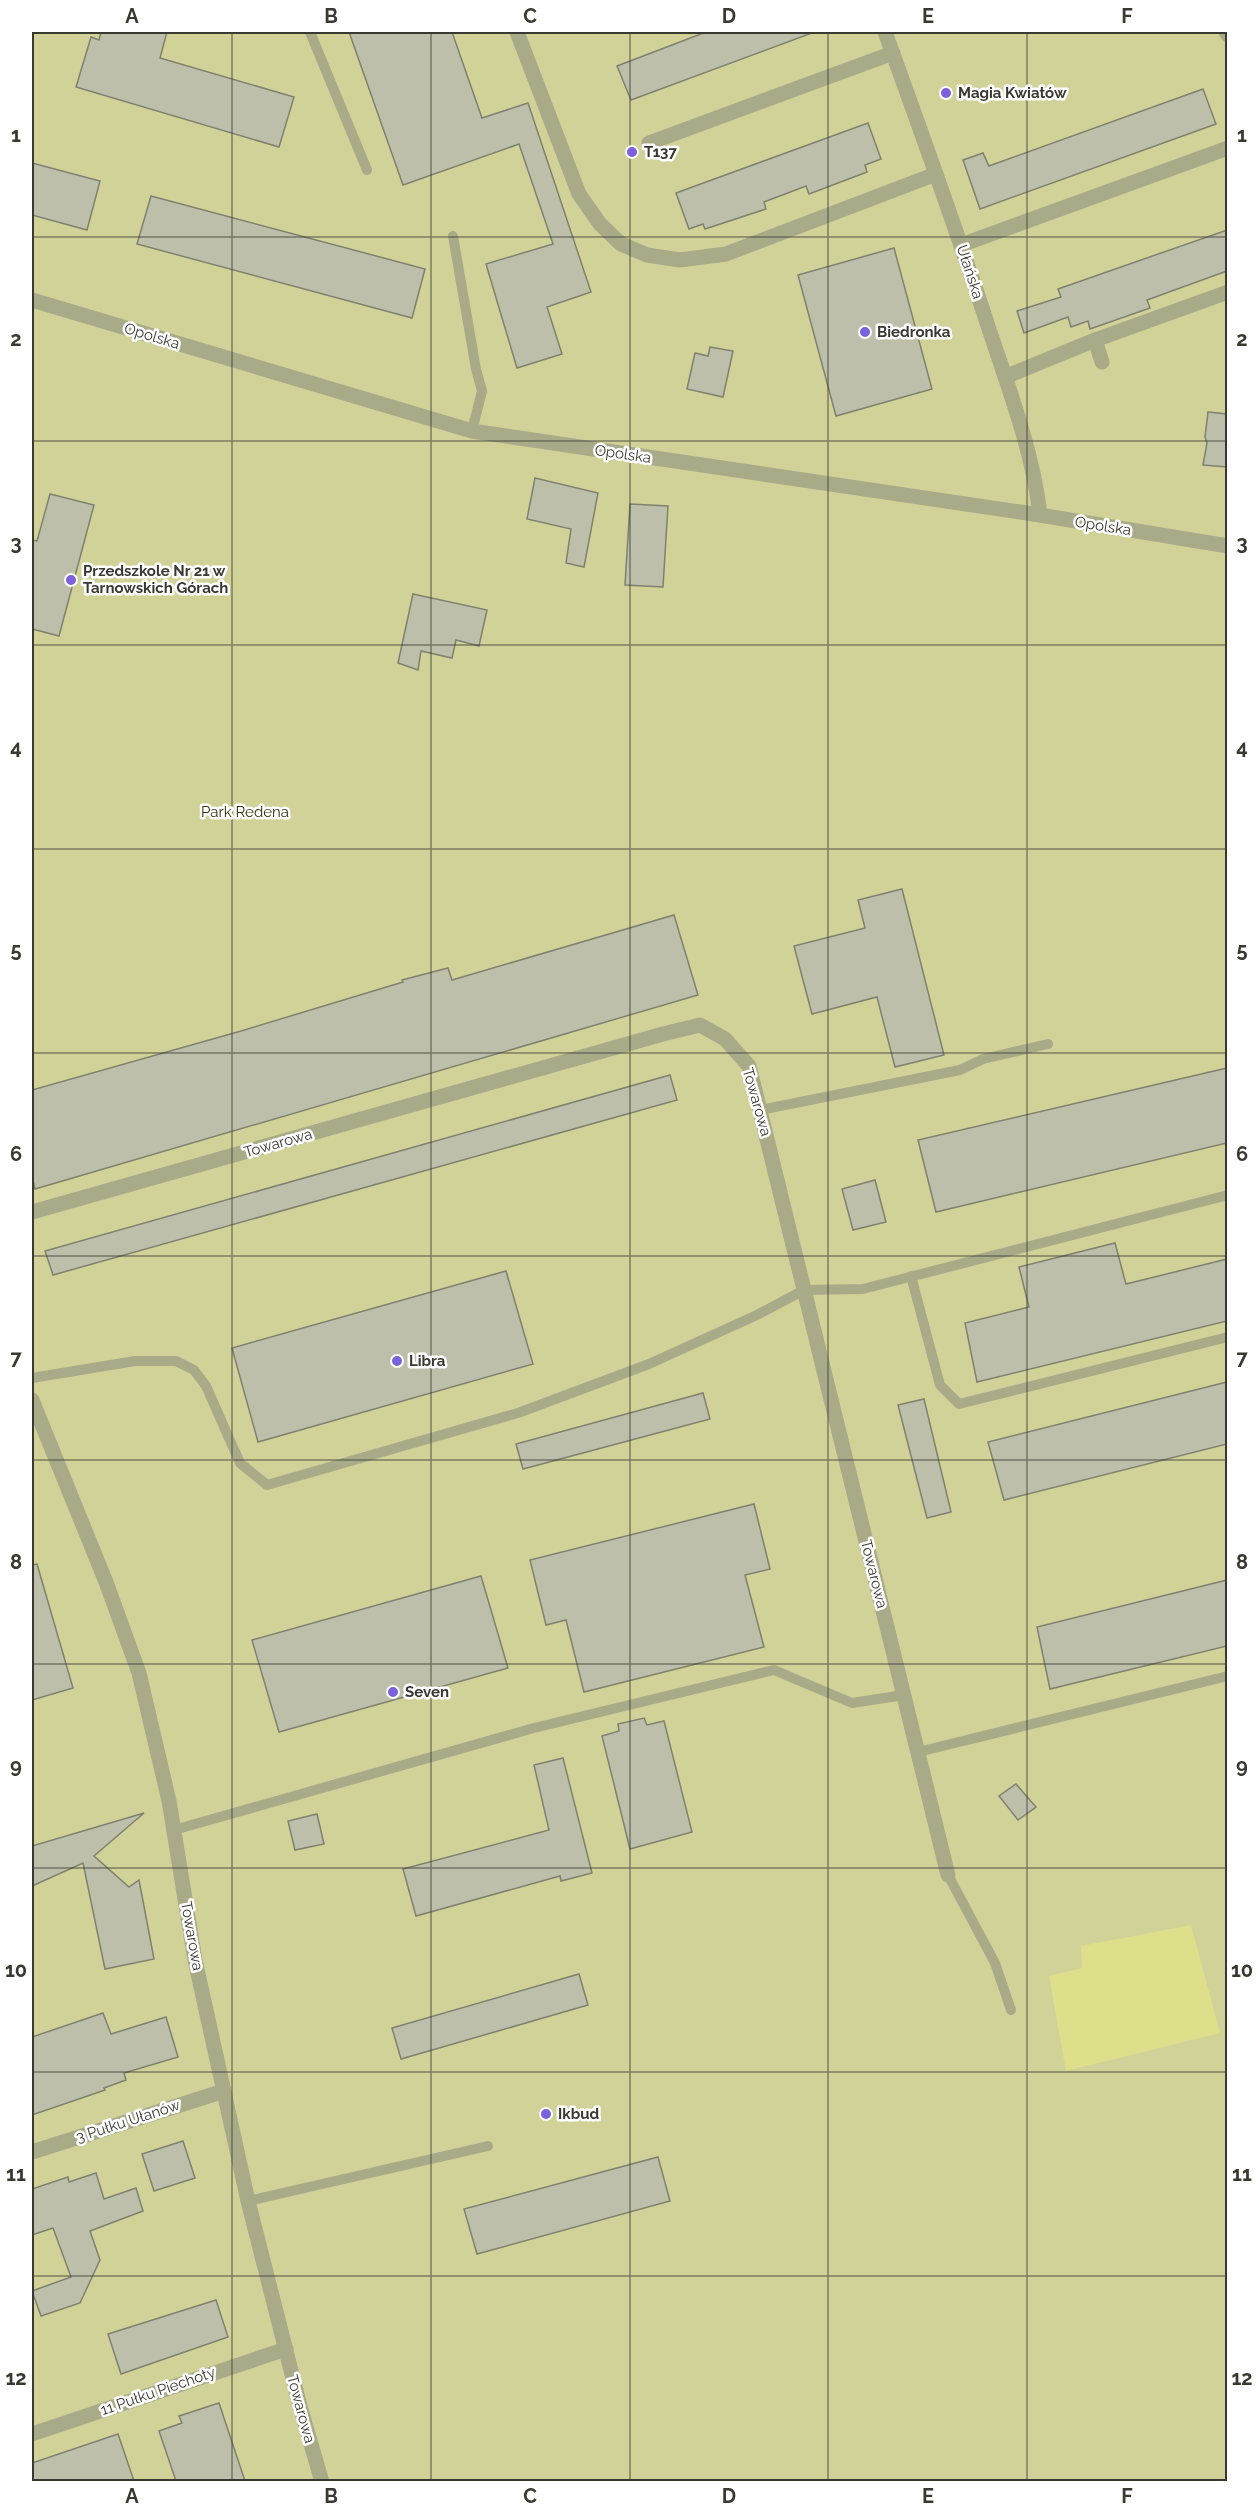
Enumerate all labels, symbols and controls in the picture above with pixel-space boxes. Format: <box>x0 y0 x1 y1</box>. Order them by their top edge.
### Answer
text: A <box>125 4 139 28</box>
text: B <box>324 4 338 28</box>
text: C <box>523 4 537 28</box>
text: D <box>722 4 736 28</box>
text: E <box>922 4 934 28</box>
text: F <box>1121 4 1133 28</box>
place label: Magia Kwiatów <box>958 84 1067 102</box>
marker: Magia Kwiatów <box>939 86 953 100</box>
text: 1 <box>11 123 21 147</box>
text: 1 <box>1237 123 1247 147</box>
place label: T137 <box>644 143 677 161</box>
marker: T137 <box>625 145 639 159</box>
street label: Ułańska <box>953 243 987 301</box>
street label: Opolska <box>122 319 182 353</box>
place label: Biedronka <box>877 323 951 341</box>
marker: Biedronka <box>858 325 872 339</box>
text: 2 <box>10 327 22 351</box>
text: 2 <box>1236 327 1248 351</box>
street label: Opolska <box>594 441 652 467</box>
street label: Opolska <box>1074 513 1132 539</box>
text: 3 <box>10 531 22 555</box>
text: 3 <box>1236 531 1248 555</box>
place label: Przedszkole Nr 21 w Tarnowskich Górach <box>83 562 228 597</box>
marker: Przedszkole Nr 21 w Tarnowskich Górach <box>64 573 78 587</box>
text: 4 <box>10 735 22 759</box>
text: 4 <box>1236 735 1248 759</box>
park label: Park Redena <box>201 803 289 821</box>
text: 5 <box>10 938 22 962</box>
text: 5 <box>1236 938 1248 962</box>
street label: Towarowa <box>739 1066 775 1138</box>
street label: Towarowa <box>242 1125 314 1161</box>
text: 6 <box>10 1142 22 1166</box>
text: 6 <box>1236 1142 1248 1166</box>
text: 7 <box>10 1346 22 1370</box>
text: 7 <box>1236 1346 1248 1370</box>
place label: Libra <box>409 1352 446 1370</box>
marker: Libra <box>390 1354 404 1368</box>
street label: Towarowa <box>857 1538 891 1610</box>
text: 8 <box>10 1550 22 1574</box>
text: 8 <box>1236 1550 1248 1574</box>
place label: Seven <box>405 1683 449 1701</box>
marker: Seven <box>386 1685 400 1699</box>
text: 9 <box>10 1754 22 1778</box>
text: 9 <box>1236 1754 1248 1778</box>
street label: Towarowa <box>177 1900 207 1972</box>
text: 10 <box>5 1958 27 1982</box>
text: 10 <box>1231 1958 1253 1982</box>
street label: 3 Pułku Ułanów <box>74 2096 182 2146</box>
place label: Ikbud <box>558 2105 599 2123</box>
marker: Ikbud <box>539 2107 553 2121</box>
text: 11 <box>6 2162 26 2186</box>
text: 11 <box>1232 2162 1252 2186</box>
street label: 11 Pułku Piechoty <box>98 2363 218 2419</box>
text: 12 <box>5 2366 27 2390</box>
text: 12 <box>1231 2366 1253 2390</box>
street label: Towarowa <box>283 2373 319 2445</box>
text: A <box>125 2484 139 2508</box>
text: B <box>324 2484 338 2508</box>
text: C <box>523 2484 537 2508</box>
text: D <box>722 2484 736 2508</box>
text: E <box>922 2484 934 2508</box>
text: F <box>1121 2484 1133 2508</box>

